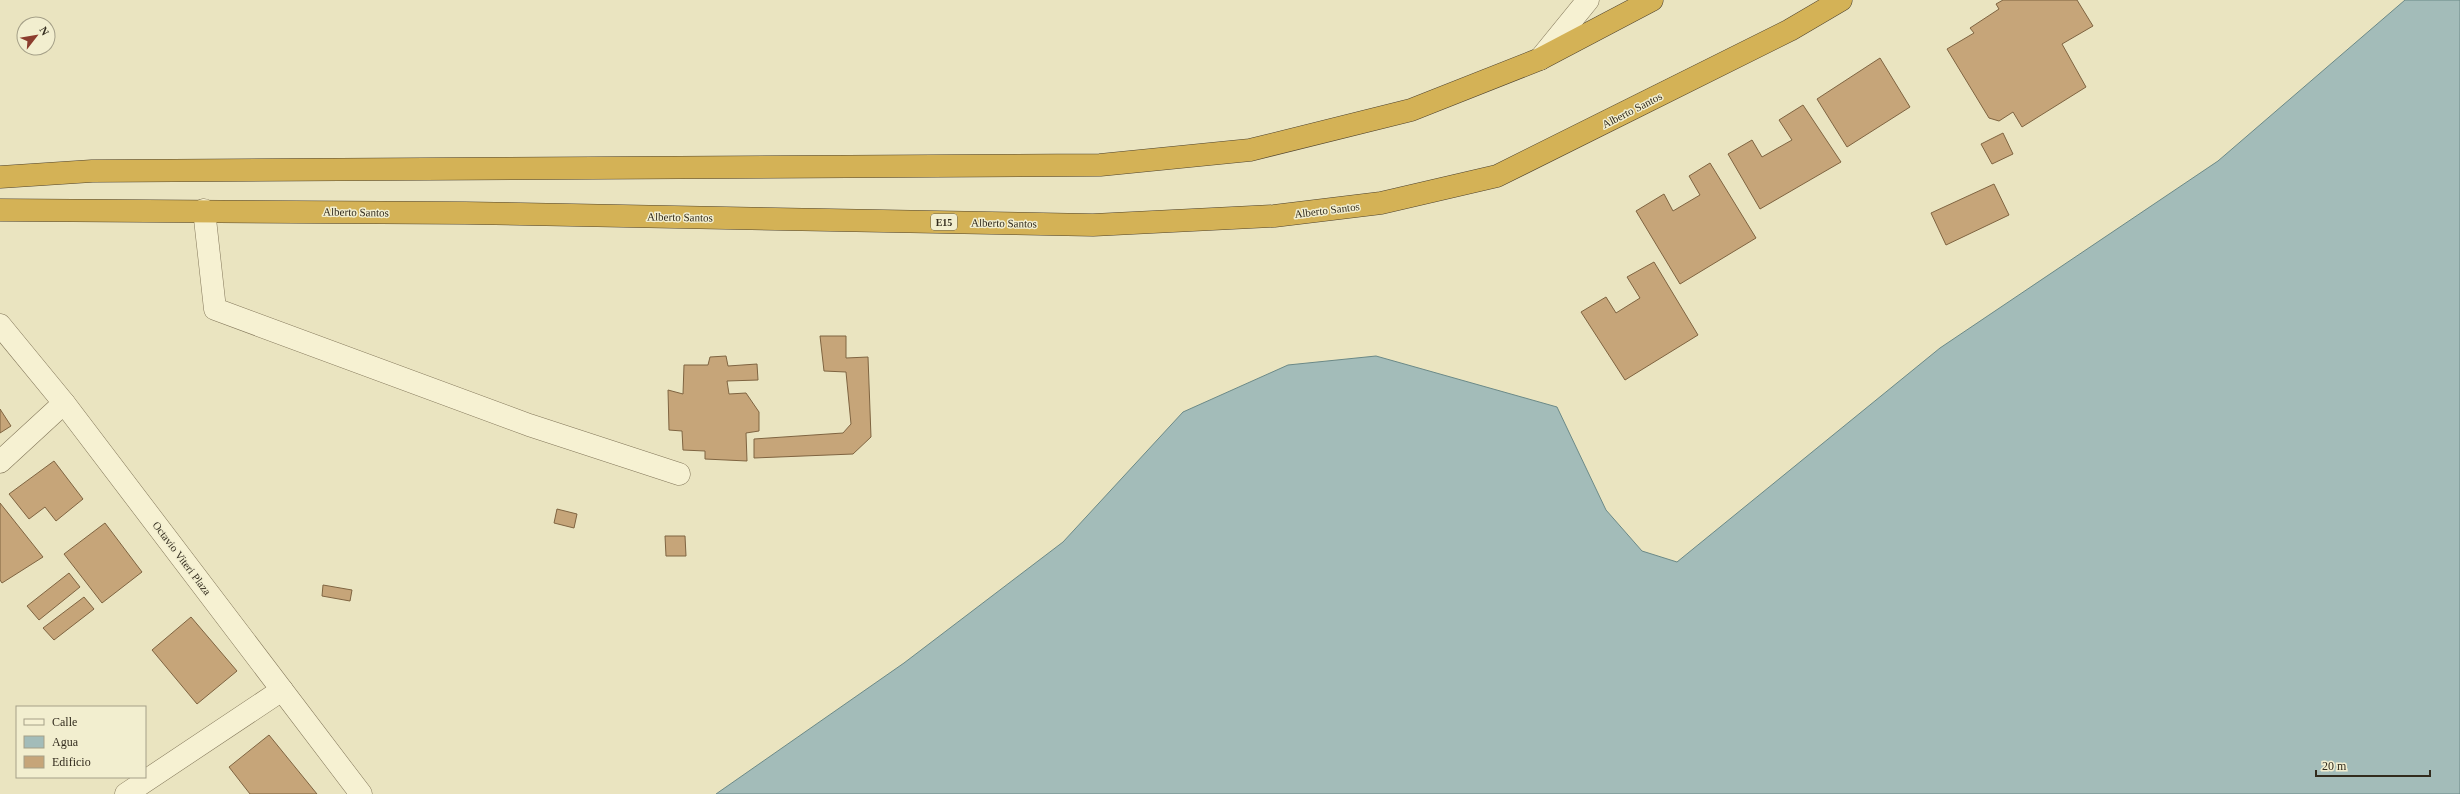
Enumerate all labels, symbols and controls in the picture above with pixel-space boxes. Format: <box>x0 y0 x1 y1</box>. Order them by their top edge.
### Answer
north arrow <box>16 16 56 56</box>
text: N <box>37 24 52 37</box>
street label: Alberto Santos <box>1600 90 1664 130</box>
street label: Alberto Santos <box>1294 200 1360 220</box>
street label: Alberto Santos <box>323 205 389 219</box>
street label: Alberto Santos <box>647 210 713 224</box>
road number: E15 <box>931 214 957 230</box>
street label: Alberto Santos <box>971 216 1037 230</box>
street label: Octavio Viteri Plaza <box>150 519 214 597</box>
legend <box>16 706 146 778</box>
text: Calle <box>52 715 77 729</box>
text: Agua <box>52 735 79 749</box>
scale bar <box>2316 752 2430 778</box>
text: Edificio <box>52 755 91 769</box>
text: 20 m <box>2322 759 2347 773</box>

